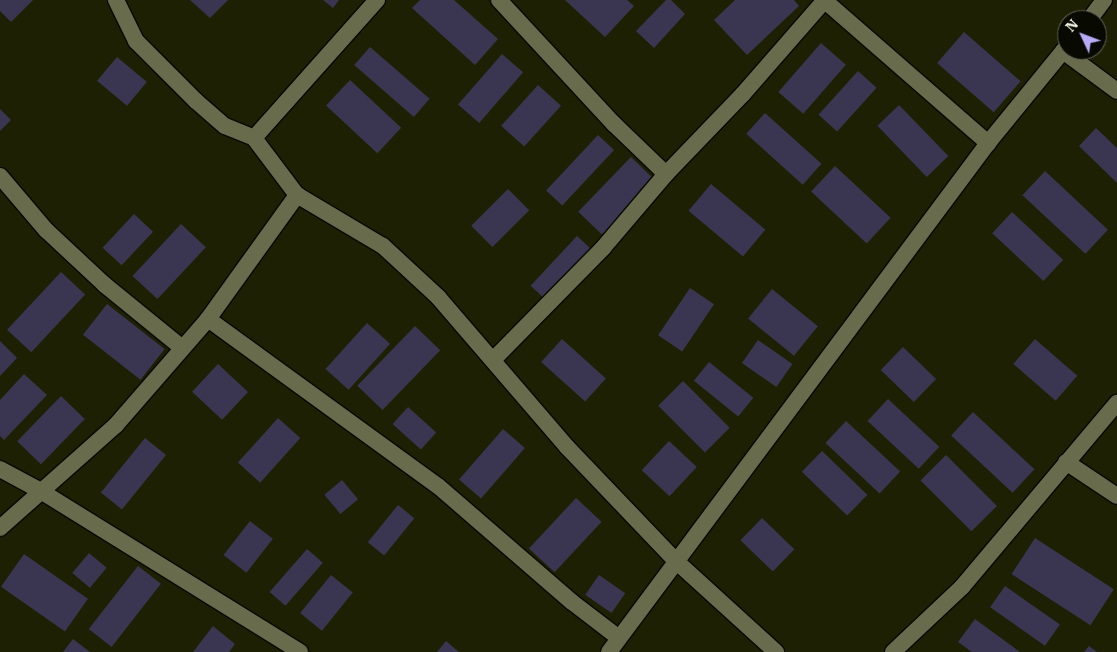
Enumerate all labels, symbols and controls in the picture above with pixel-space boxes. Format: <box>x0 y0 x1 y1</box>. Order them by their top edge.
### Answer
north arrow <box>1057 10 1107 60</box>
text: N <box>1061 15 1082 36</box>

